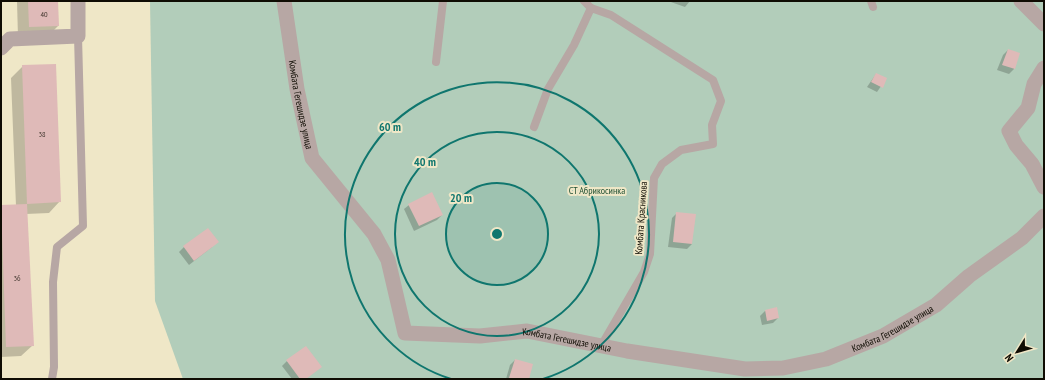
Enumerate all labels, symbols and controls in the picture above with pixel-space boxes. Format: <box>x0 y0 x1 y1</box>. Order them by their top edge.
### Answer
house number: 40 <box>40 9 48 19</box>
street label: Комбата Гегешидзе улица <box>286 59 316 150</box>
text: 60 m <box>379 119 401 134</box>
house number: 38 <box>38 129 46 139</box>
text: 40 m <box>414 154 436 169</box>
street label: Комбата Красникова <box>632 181 650 255</box>
park label: СТ Абрикосинка <box>569 184 625 197</box>
text: 20 m <box>450 190 472 205</box>
centre of rings <box>490 227 504 241</box>
house number: 36 <box>13 273 21 283</box>
street label: Комбата Гегешидзе улица <box>850 302 936 355</box>
street label: Комбата Гегешидзе улица <box>522 325 612 354</box>
north arrow <box>997 332 1037 372</box>
text: N <box>1002 351 1016 365</box>

